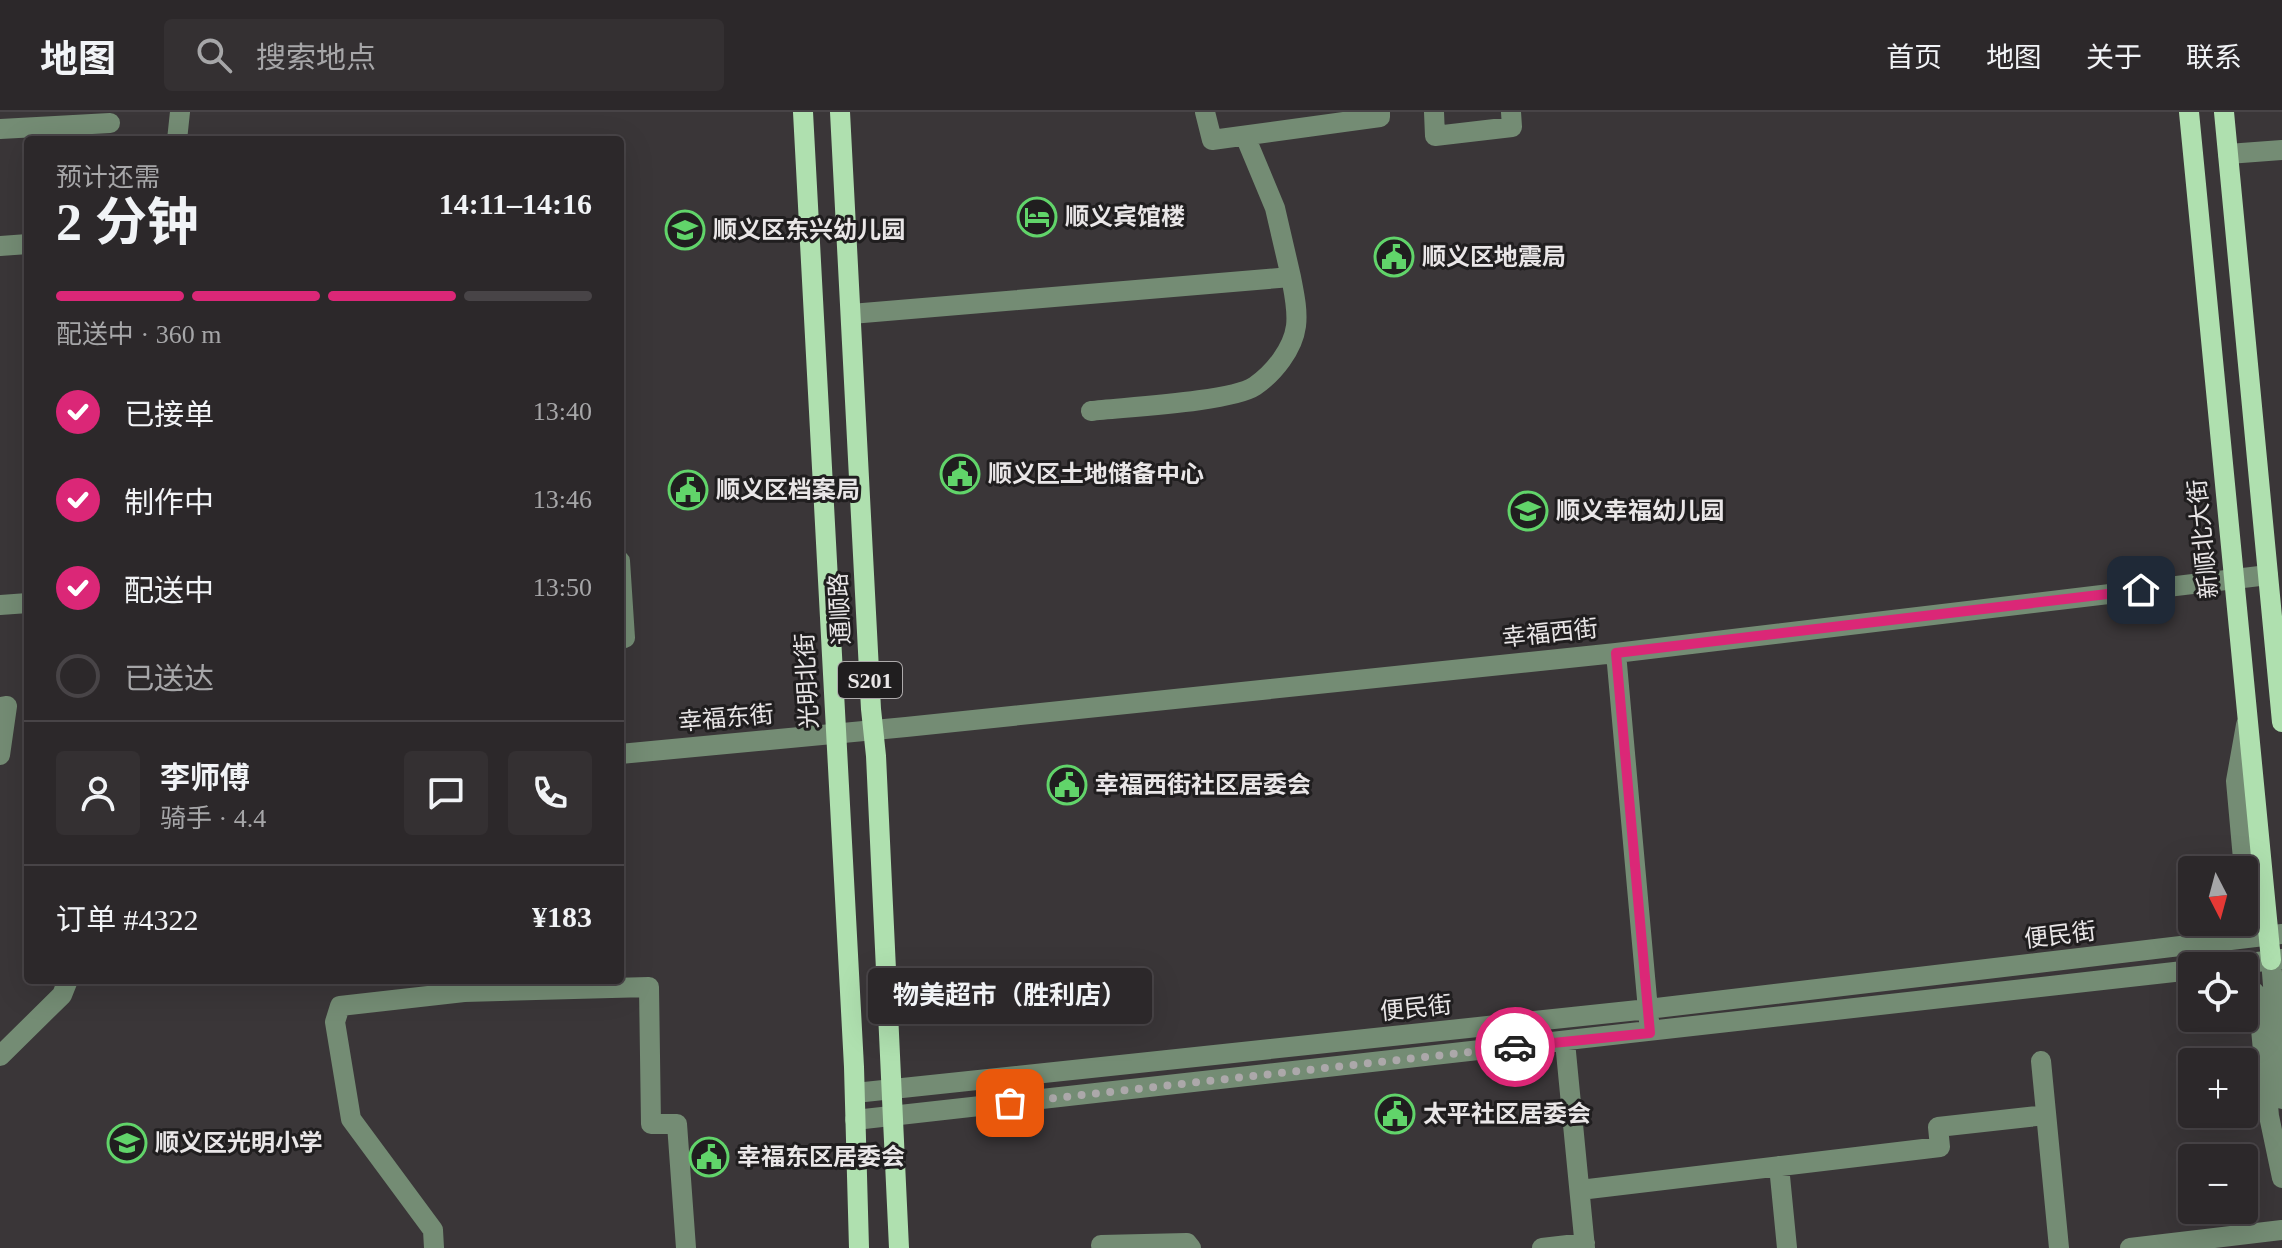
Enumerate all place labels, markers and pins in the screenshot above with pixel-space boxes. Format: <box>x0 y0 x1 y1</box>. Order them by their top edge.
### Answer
hotel icon: 顺义宾馆楼 <box>1016 196 1058 238</box>
place label: 顺义宾馆楼 <box>1065 204 1185 230</box>
school or university icon: 顺义区东兴幼儿园 <box>664 209 706 251</box>
place label: 顺义区东兴幼儿园 <box>713 217 905 243</box>
public building icon: 顺义区地震局 <box>1373 236 1415 278</box>
place label: 顺义区地震局 <box>1422 244 1566 270</box>
public building icon: 顺义区土地储备中心 <box>939 453 981 495</box>
place label: 顺义区土地储备中心 <box>988 461 1204 487</box>
public building icon: 顺义区档案局 <box>667 469 709 511</box>
place label: 顺义区档案局 <box>716 477 860 503</box>
school or university icon: 顺义幸福幼儿园 <box>1507 490 1549 532</box>
place label: 顺义幸福幼儿园 <box>1556 498 1724 524</box>
pin <box>2107 556 2175 624</box>
public building icon: 幸福西街社区居委会 <box>1046 764 1088 806</box>
place label: 幸福西街社区居委会 <box>1095 772 1311 798</box>
callout: 物美超市（胜利店） <box>868 967 1152 1023</box>
pin <box>976 1069 1044 1137</box>
public building icon: 太平社区居委会 <box>1374 1093 1416 1135</box>
place label: 太平社区居委会 <box>1423 1101 1591 1127</box>
school or university icon: 顺义区光明小学 <box>106 1122 148 1164</box>
place label: 顺义区光明小学 <box>155 1130 323 1156</box>
public building icon: 幸福东区居委会 <box>688 1136 730 1178</box>
place label: 幸福东区居委会 <box>737 1144 905 1170</box>

